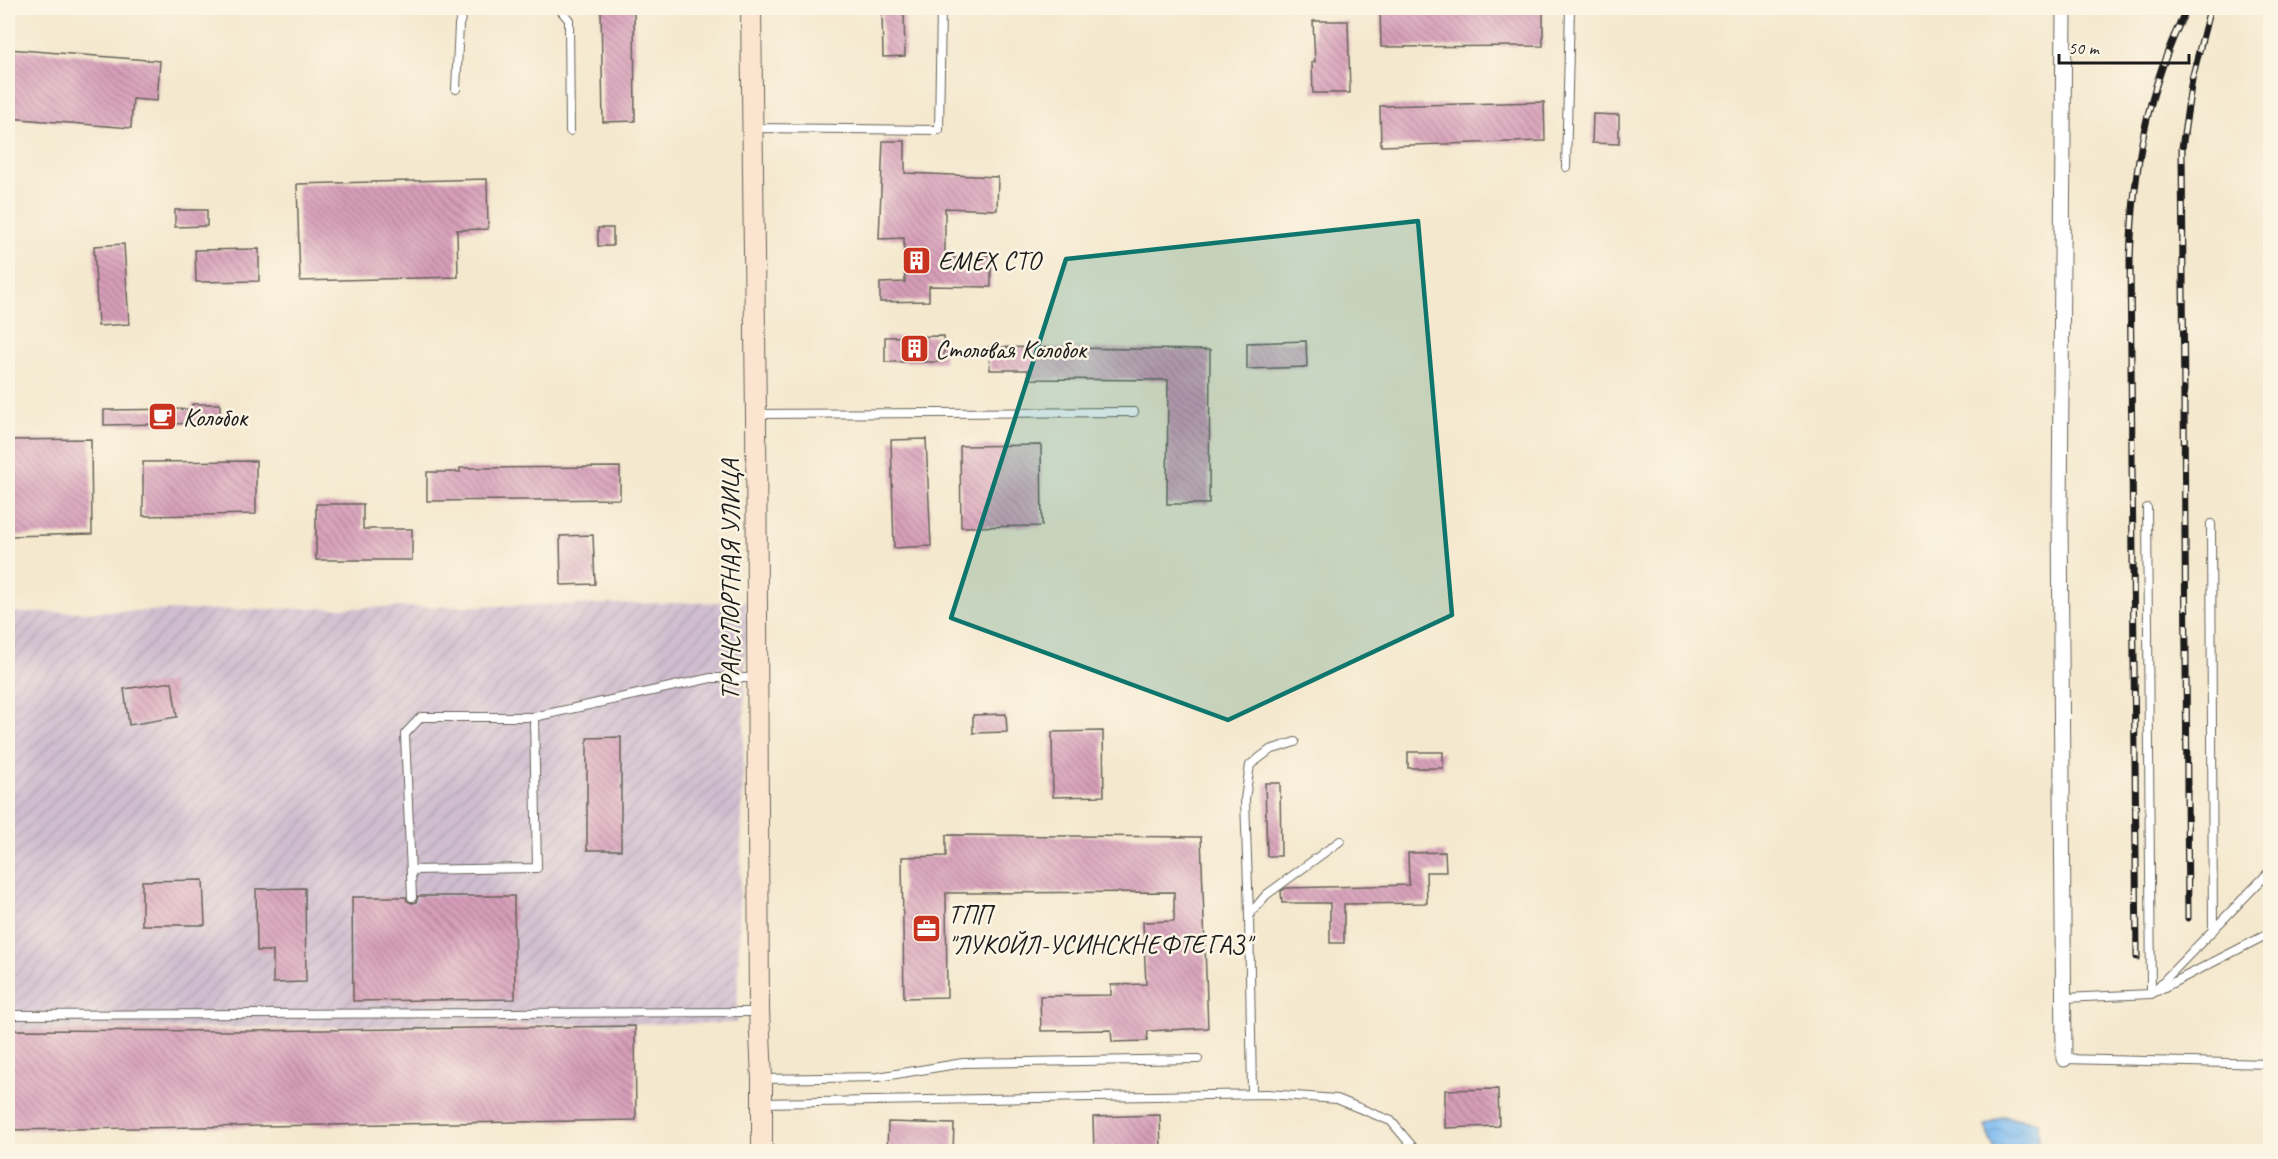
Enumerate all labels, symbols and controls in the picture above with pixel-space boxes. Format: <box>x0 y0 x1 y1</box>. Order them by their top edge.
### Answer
scale bar <box>2059 27 2190 65</box>
text: 50 m <box>2068 37 2101 59</box>
building icon: EMEX СТО <box>901 244 933 276</box>
place label: EMEX СТО <box>938 244 1044 277</box>
building icon: Столовая Колобок <box>898 333 930 365</box>
place label: Столовая Колобок <box>935 333 1088 366</box>
cafe icon: Колобок <box>146 401 178 433</box>
place label: Колобок <box>183 401 249 434</box>
street label: ТРАНСПОРТНАЯ УЛИЦА <box>714 458 747 701</box>
place label: ТПП "ЛУКОЙЛ-УСИНСКНЕФТЕГАЗ" <box>948 898 1256 961</box>
office icon: ТПП "ЛУКОЙЛ-УСИНСКНЕФТЕГАЗ" <box>911 913 943 945</box>

